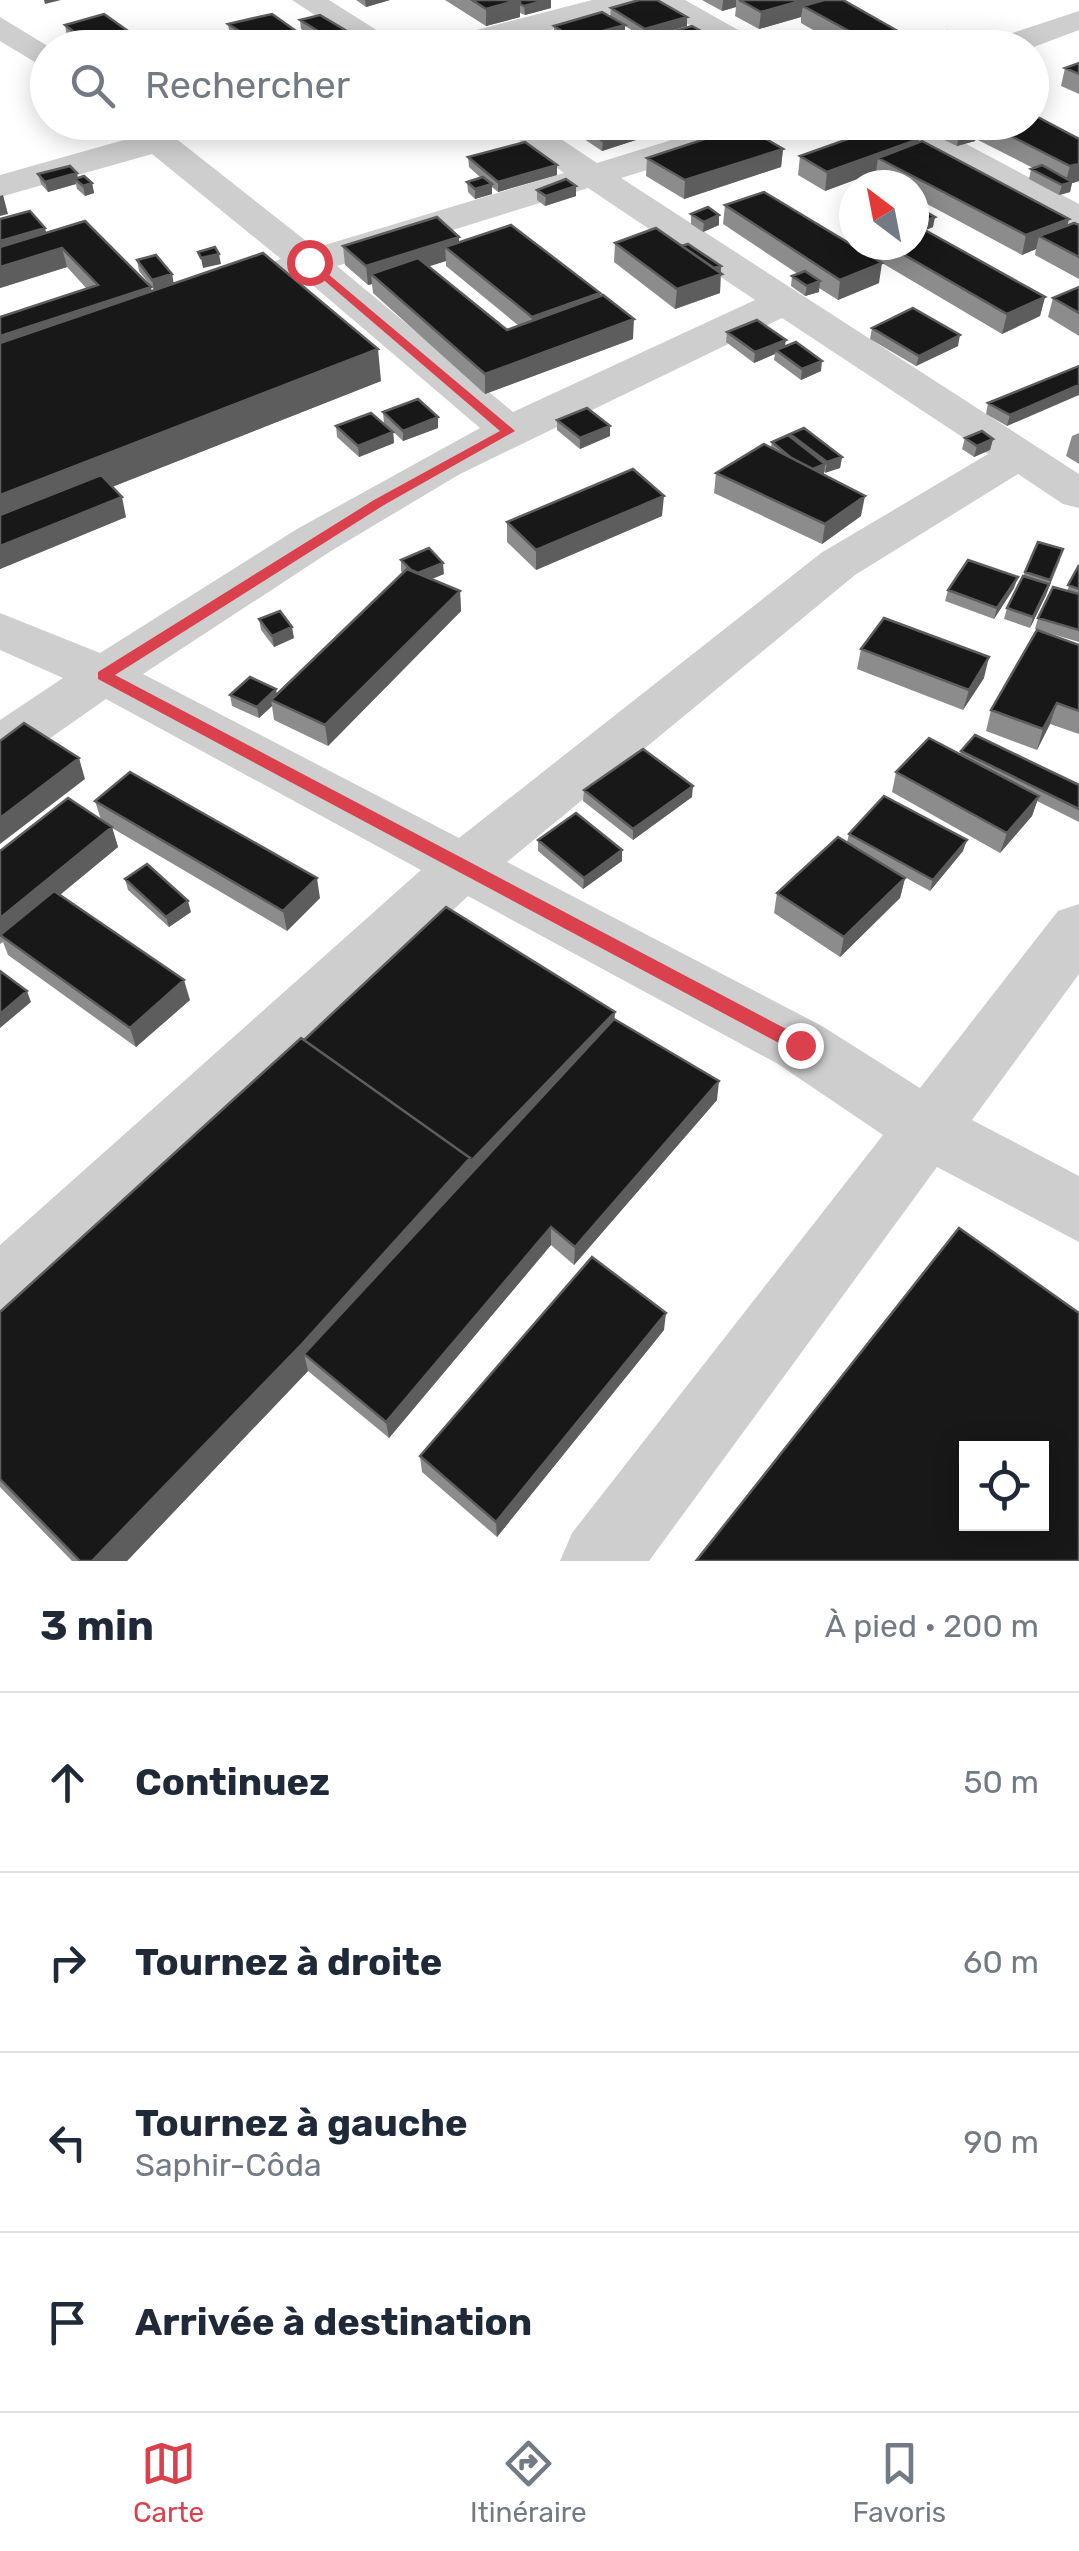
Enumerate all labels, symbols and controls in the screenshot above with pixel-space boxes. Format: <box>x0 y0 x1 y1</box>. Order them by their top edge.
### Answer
search box <box>30 30 1049 140</box>
icon: search <box>65 58 120 113</box>
text: Rechercher <box>145 62 350 108</box>
north arrow <box>839 170 929 260</box>
route start <box>287 240 333 286</box>
route end <box>778 1023 824 1069</box>
map controls <box>959 1441 1049 1531</box>
button: locate <box>959 1441 1049 1531</box>
text: 3 min <box>40 1601 154 1651</box>
text: À pied · 200 m <box>825 1607 1039 1645</box>
icon: ahead <box>40 1755 95 1810</box>
text: Continuez <box>135 1759 330 1805</box>
text: 50 m <box>963 1763 1039 1801</box>
icon: right <box>40 1935 95 1990</box>
text: Tournez à droite <box>135 1939 442 1985</box>
text: 60 m <box>963 1943 1039 1981</box>
text: Tournez à gauche <box>135 2100 468 2146</box>
icon: left <box>40 2115 95 2170</box>
text: 90 m <box>963 2123 1039 2161</box>
text: Saphir-Côda <box>135 2146 322 2184</box>
icon: arrive <box>40 2295 95 2350</box>
text: Arrivée à destination <box>135 2299 532 2345</box>
tab: Carte <box>133 2436 204 2529</box>
tab: Itinéraire <box>470 2436 587 2529</box>
tab: Favoris <box>853 2436 946 2529</box>

